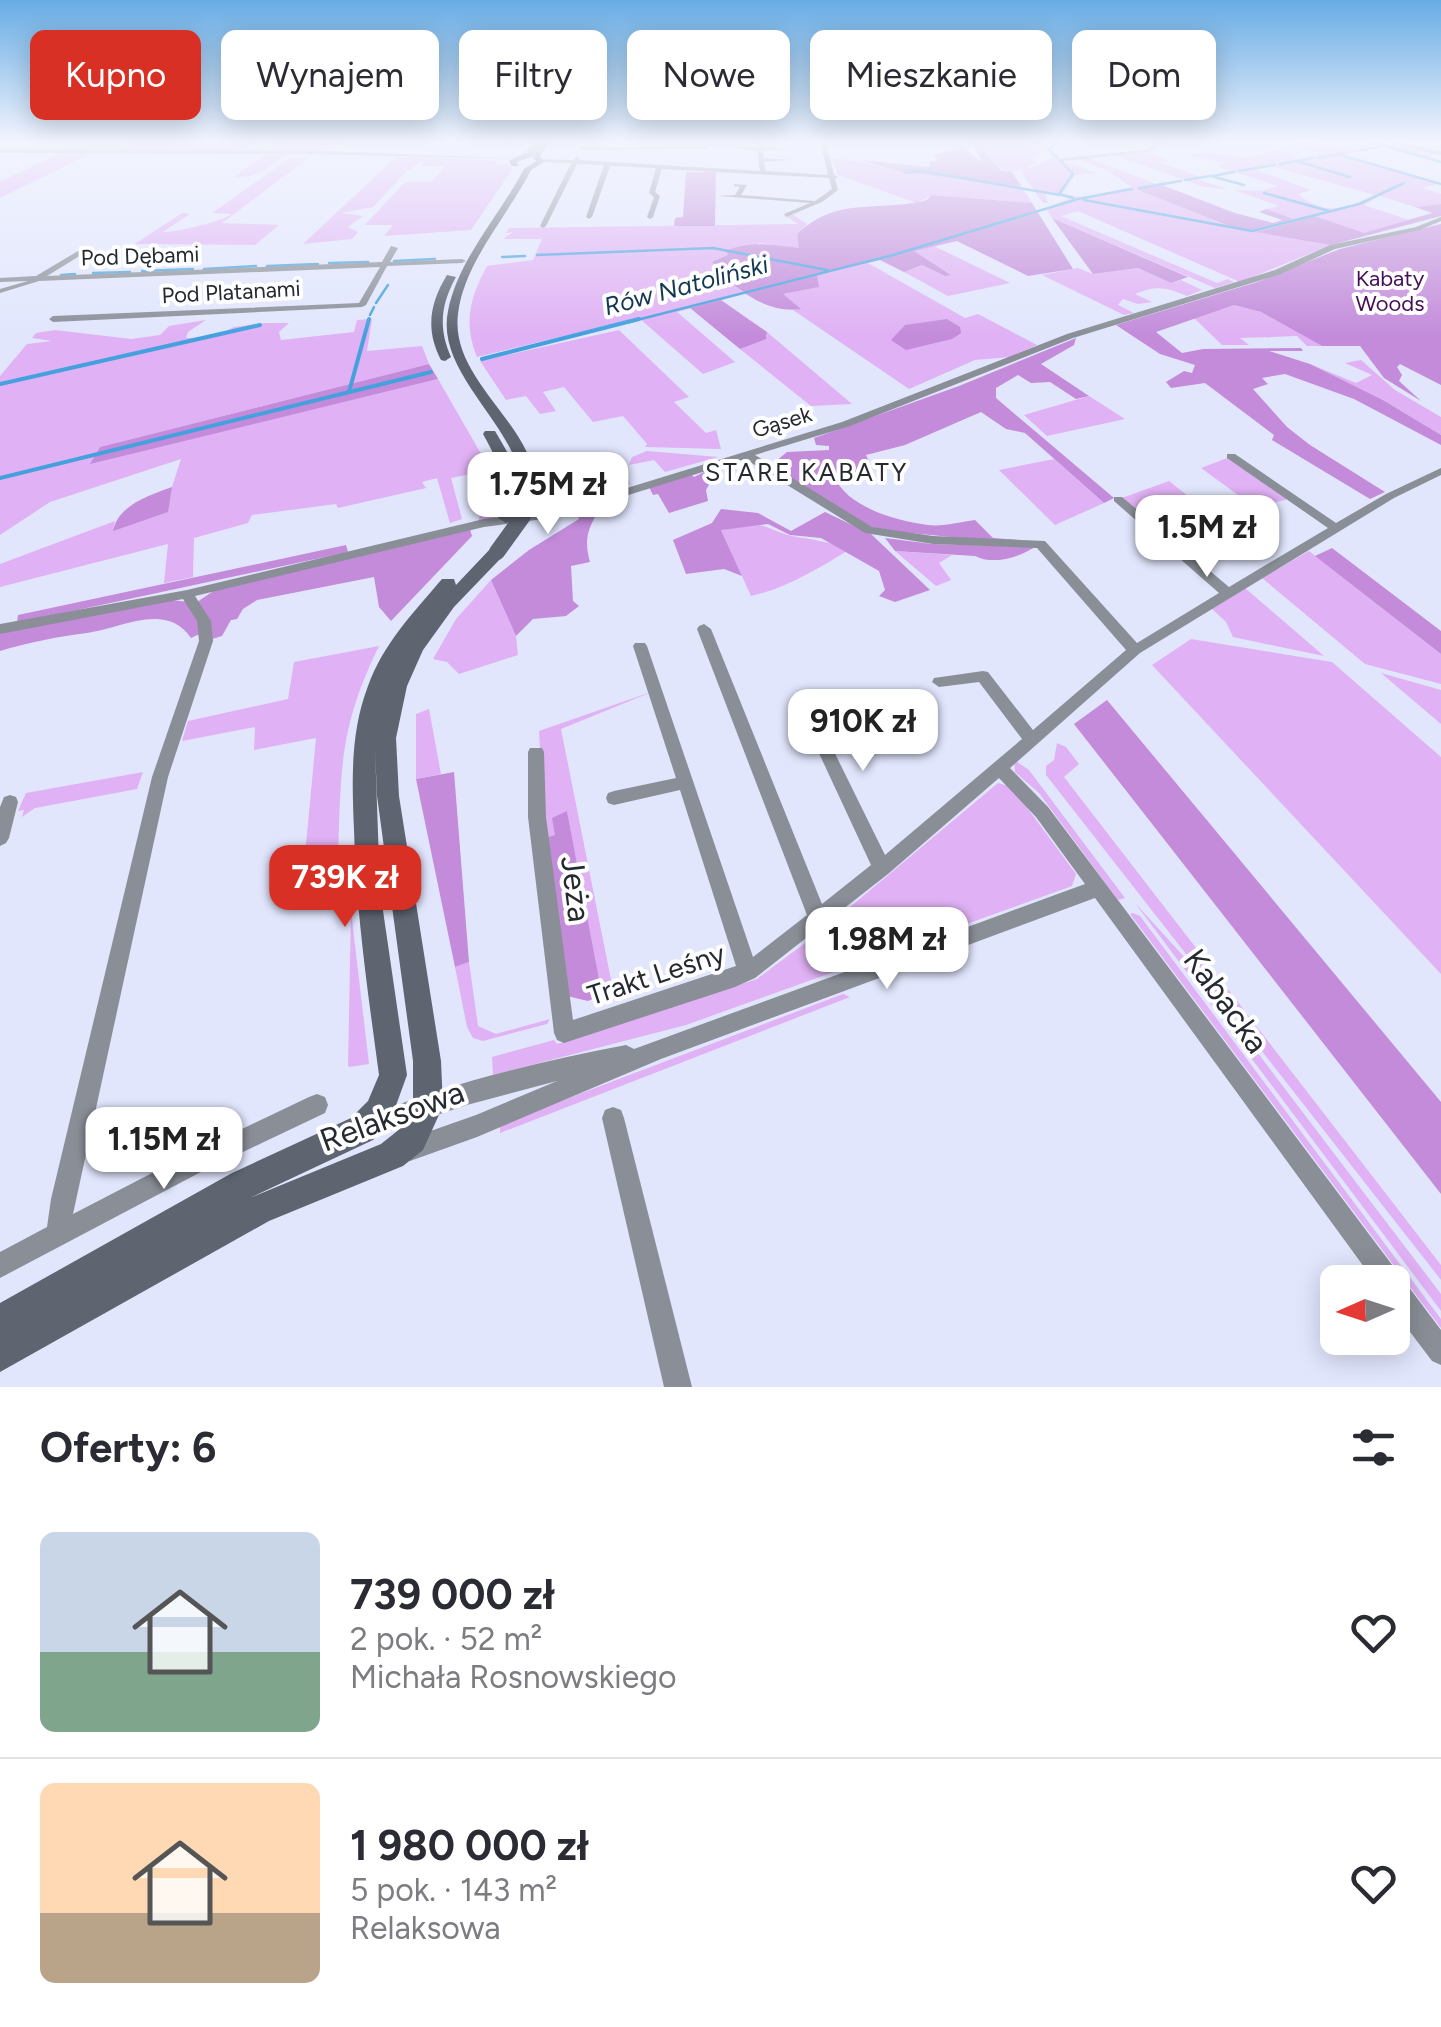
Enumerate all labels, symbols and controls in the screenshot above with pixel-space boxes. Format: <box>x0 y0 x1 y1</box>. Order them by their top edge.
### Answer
chip: Kupno <box>30 30 201 120</box>
chip: Wynajem <box>221 30 439 120</box>
chip: Filtry <box>459 30 607 120</box>
chip: Nowe <box>627 30 790 120</box>
chip: Mieszkanie <box>810 30 1052 120</box>
chip: Dom <box>1072 30 1216 120</box>
street label: Pod Dębami <box>80 240 200 272</box>
water label: Rów Natoliński <box>601 249 772 321</box>
park label: Kabaty Woods <box>1356 265 1425 317</box>
street label: Pod Platanami <box>161 275 301 309</box>
street label: Gąsek <box>749 400 815 444</box>
pin: 1.75M zł <box>445 452 651 537</box>
district label: STARE KABATY <box>705 457 909 487</box>
text: 1.75M zł <box>489 465 607 503</box>
pin: 1.5M zł <box>1115 495 1299 580</box>
text: 1.5M zł <box>1157 508 1257 546</box>
pin: 910K zł <box>771 689 955 774</box>
text: 910K zł <box>810 702 916 740</box>
pin: 739K zł <box>253 845 437 930</box>
street label: Jeża <box>553 854 599 924</box>
text: 739K zł <box>291 858 399 896</box>
pin: 1.98M zł <box>784 907 990 992</box>
text: 1.98M zł <box>827 920 947 958</box>
street label: Trakt Leśny <box>583 936 729 1012</box>
street label: Kabacka <box>1176 942 1276 1060</box>
street label: Relaksowa <box>315 1072 469 1160</box>
pin: 1.15M zł <box>61 1107 267 1192</box>
text: 1.15M zł <box>108 1120 221 1158</box>
north arrow <box>1320 1265 1410 1355</box>
map controls <box>1320 1265 1410 1355</box>
icon: filters <box>1346 1420 1401 1475</box>
text: Oferty: 6 <box>40 1422 216 1473</box>
text: 739 000 zł <box>350 1569 555 1620</box>
icon: home <box>120 1572 240 1692</box>
icon: heart <box>1346 1605 1401 1660</box>
text: 2 pok. · 52 m² <box>350 1620 542 1658</box>
text: Michała Rosnowskiego <box>350 1658 677 1696</box>
text: 1 980 000 zł <box>350 1820 589 1871</box>
icon: home <box>120 1823 240 1943</box>
icon: heart <box>1346 1856 1401 1911</box>
text: 5 pok. · 143 m² <box>350 1871 557 1909</box>
text: Relaksowa <box>350 1909 500 1947</box>

